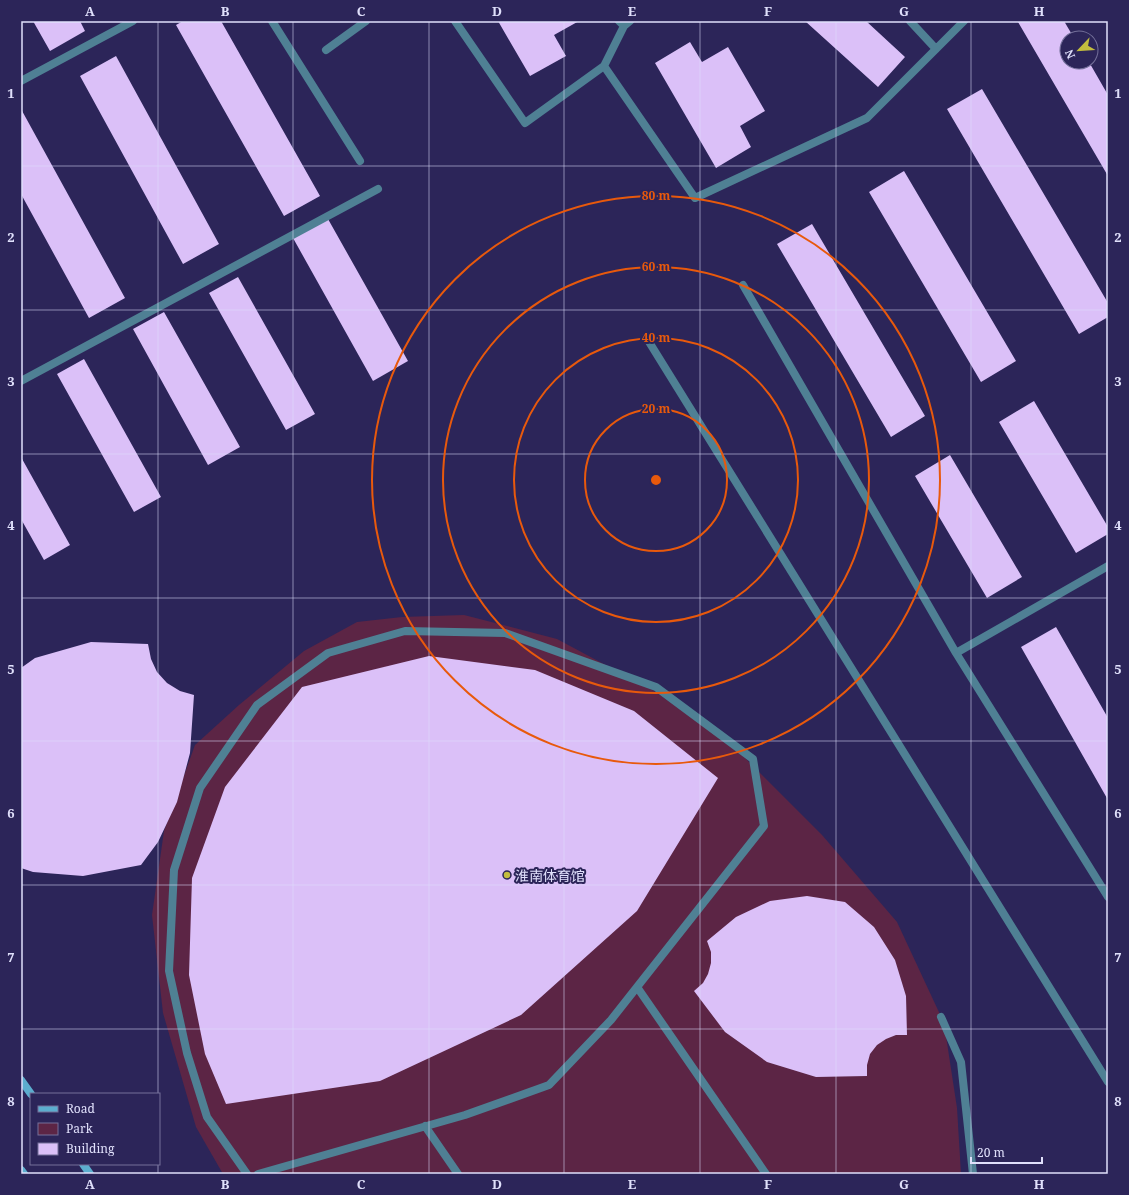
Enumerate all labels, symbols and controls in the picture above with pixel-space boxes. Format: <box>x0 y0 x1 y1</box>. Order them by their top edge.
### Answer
text: A <box>85 2 95 20</box>
text: B <box>221 2 230 20</box>
text: C <box>357 2 366 20</box>
text: D <box>492 2 502 20</box>
text: E <box>628 2 637 20</box>
text: F <box>764 2 772 20</box>
text: G <box>899 2 909 20</box>
text: H <box>1034 2 1045 20</box>
north arrow <box>1059 30 1099 70</box>
text: N <box>1061 47 1078 62</box>
text: 1 <box>7 84 15 102</box>
text: 1 <box>1114 84 1122 102</box>
text: 80 m <box>642 187 670 204</box>
text: 2 <box>7 228 15 246</box>
text: 2 <box>1114 228 1122 246</box>
text: 60 m <box>642 258 670 275</box>
text: 40 m <box>642 329 670 346</box>
text: 3 <box>7 372 15 390</box>
text: 3 <box>1114 372 1122 390</box>
text: 20 m <box>642 400 670 417</box>
centre of rings <box>649 473 663 487</box>
text: 4 <box>7 516 15 534</box>
text: 4 <box>1114 516 1122 534</box>
text: 5 <box>7 660 15 678</box>
text: 5 <box>1114 660 1122 678</box>
text: 6 <box>7 804 15 822</box>
text: 6 <box>1114 804 1122 822</box>
place label: 淮南体育馆 <box>515 866 585 885</box>
marker: 淮南体育馆 <box>502 870 512 880</box>
text: 7 <box>7 948 15 966</box>
text: 7 <box>1114 948 1122 966</box>
text: 8 <box>7 1092 15 1110</box>
text: 8 <box>1114 1092 1122 1110</box>
legend <box>30 1093 160 1165</box>
text: Road <box>66 1100 96 1117</box>
text: Park <box>66 1120 94 1137</box>
scale bar <box>971 1139 1042 1165</box>
text: Building <box>66 1140 115 1157</box>
text: 20 m <box>977 1144 1005 1161</box>
text: A <box>85 1175 95 1193</box>
text: B <box>221 1175 230 1193</box>
text: C <box>357 1175 366 1193</box>
text: D <box>492 1175 502 1193</box>
text: E <box>628 1175 637 1193</box>
text: F <box>764 1175 772 1193</box>
text: G <box>899 1175 909 1193</box>
text: H <box>1034 1175 1045 1193</box>

